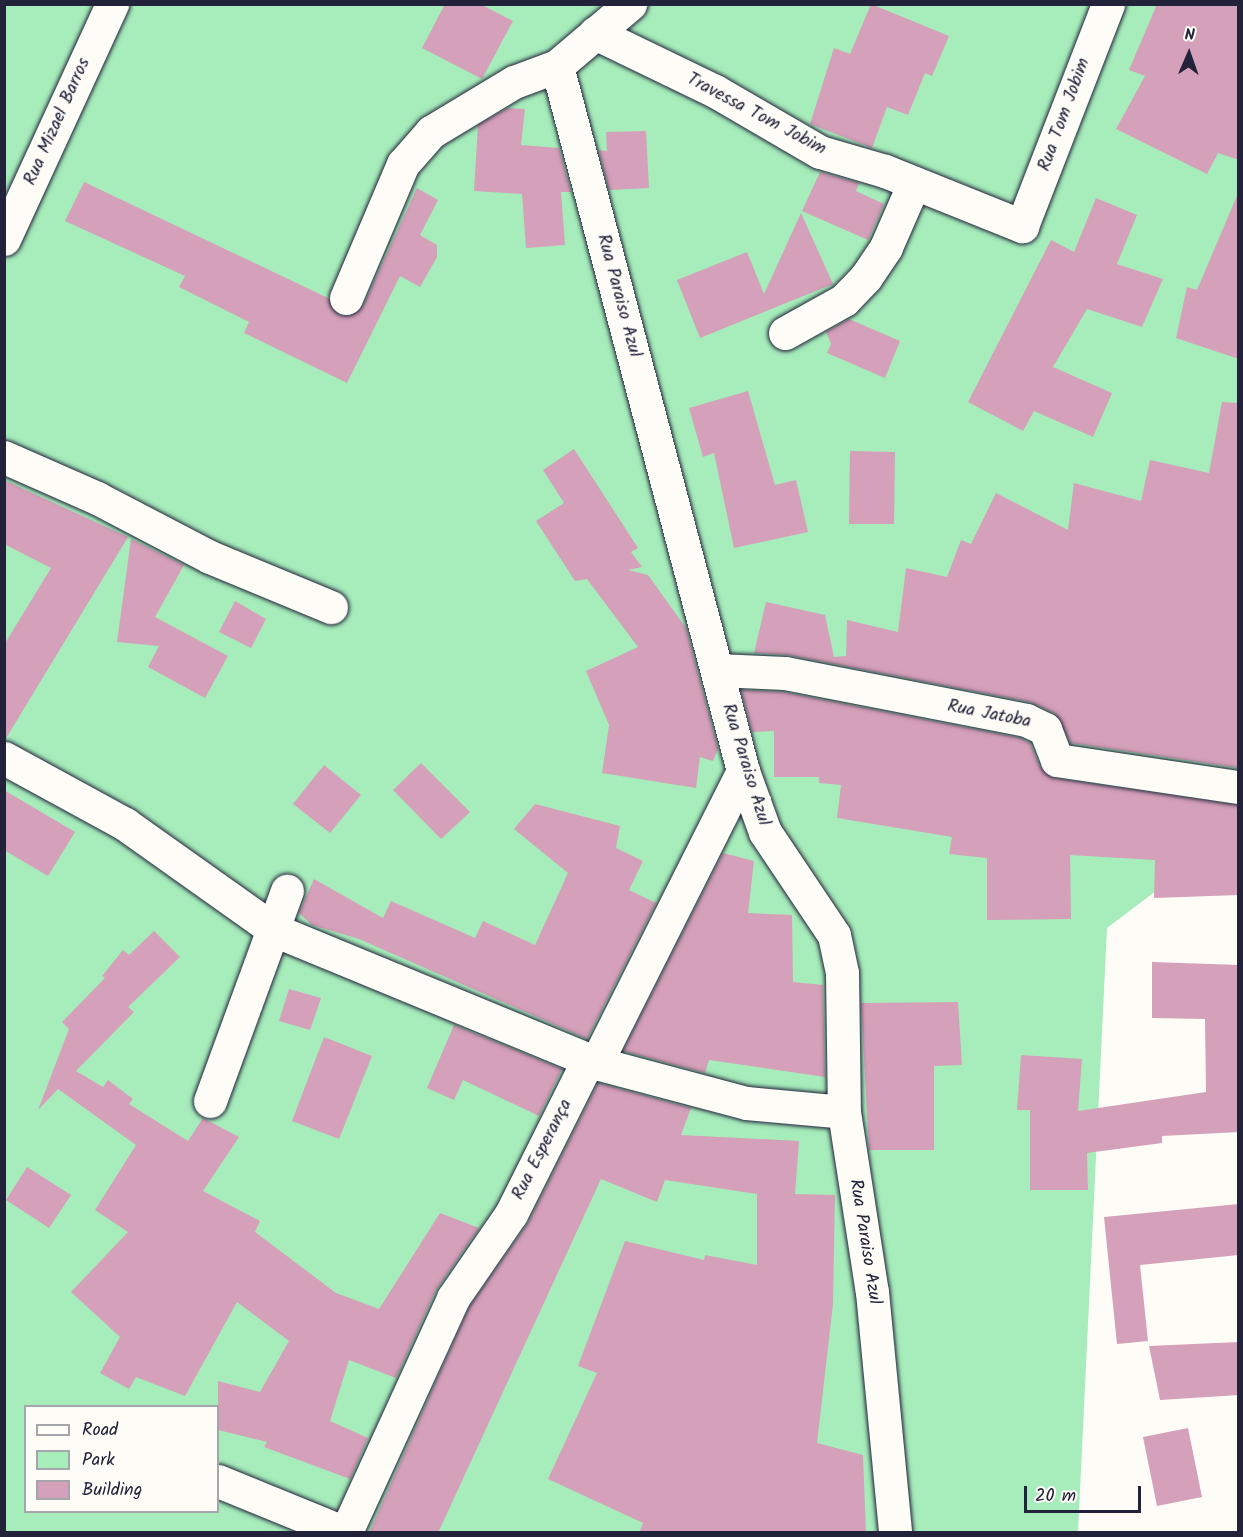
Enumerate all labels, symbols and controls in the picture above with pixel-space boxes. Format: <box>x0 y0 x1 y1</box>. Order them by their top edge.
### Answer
text: N <box>1184 23 1195 48</box>
north arrow <box>1159 24 1219 84</box>
street label: Rua Mizael Barros <box>20 55 96 189</box>
street label: Rua Tom Jobim <box>1035 55 1095 175</box>
street label: Travessa Tom Jobim <box>683 69 829 161</box>
street label: Rua Paraiso Azul <box>591 232 645 360</box>
street label: Rua Jatoba <box>945 696 1033 734</box>
street label: Rua Paraiso Azul <box>716 701 774 829</box>
street label: Rua Esperança <box>508 1096 578 1204</box>
street label: Rua Paraiso Azul <box>843 1178 885 1306</box>
legend <box>24 1405 219 1513</box>
text: Road <box>82 1416 118 1445</box>
text: Park <box>82 1446 115 1475</box>
scale bar <box>1027 1474 1144 1512</box>
text: Building <box>82 1476 142 1505</box>
text: 20 m <box>1035 1482 1076 1511</box>

